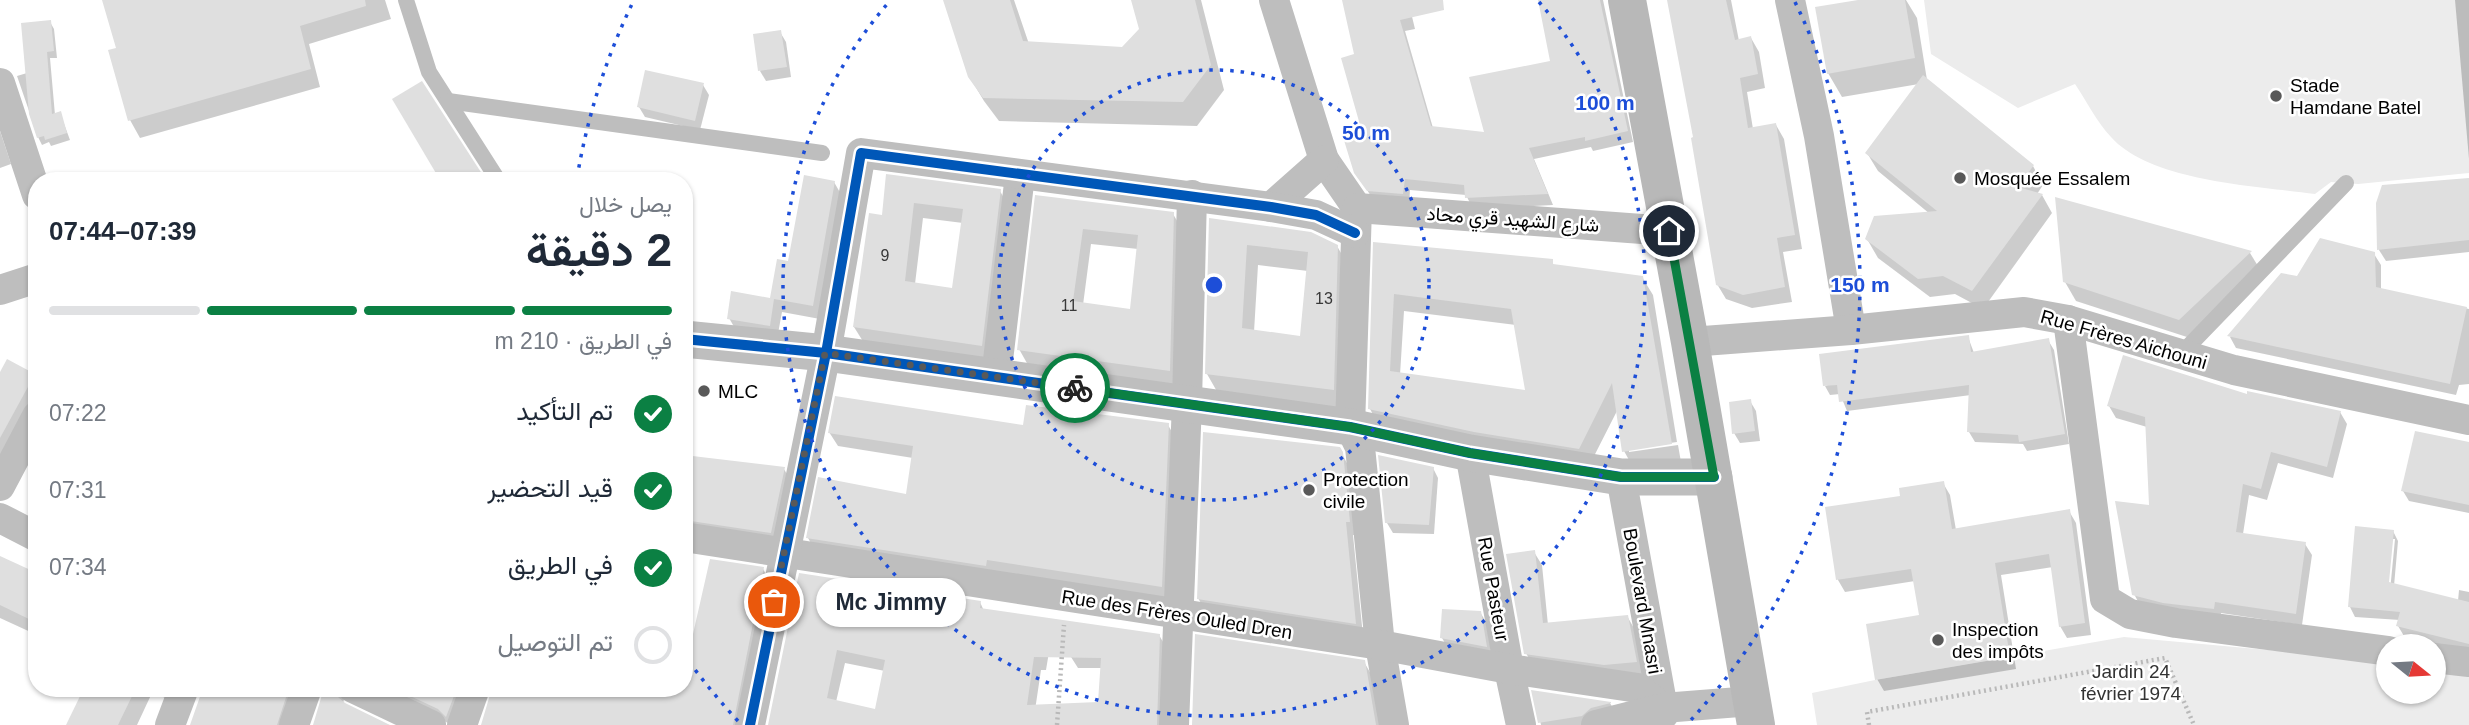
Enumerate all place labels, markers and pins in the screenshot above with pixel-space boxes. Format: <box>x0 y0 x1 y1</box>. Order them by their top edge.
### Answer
place label: Stade Hamdane Batel <box>2290 75 2421 118</box>
marker: Stade Hamdane Batel <box>2268 88 2284 104</box>
place label: Mosquée Essalem <box>1974 168 2130 189</box>
marker: Mosquée Essalem <box>1952 170 1968 186</box>
pin <box>1639 201 1699 261</box>
centre of rings <box>1202 273 1226 297</box>
place label: MLC <box>718 381 758 402</box>
marker: MLC <box>696 383 712 399</box>
place label: Protection civile <box>1323 469 1409 512</box>
marker: Protection civile <box>1301 482 1317 498</box>
pin <box>744 572 804 632</box>
callout: Mc Jimmy <box>816 578 966 626</box>
place label: Inspection des impôts <box>1952 619 2044 662</box>
marker: Inspection des impôts <box>1930 632 1946 648</box>

